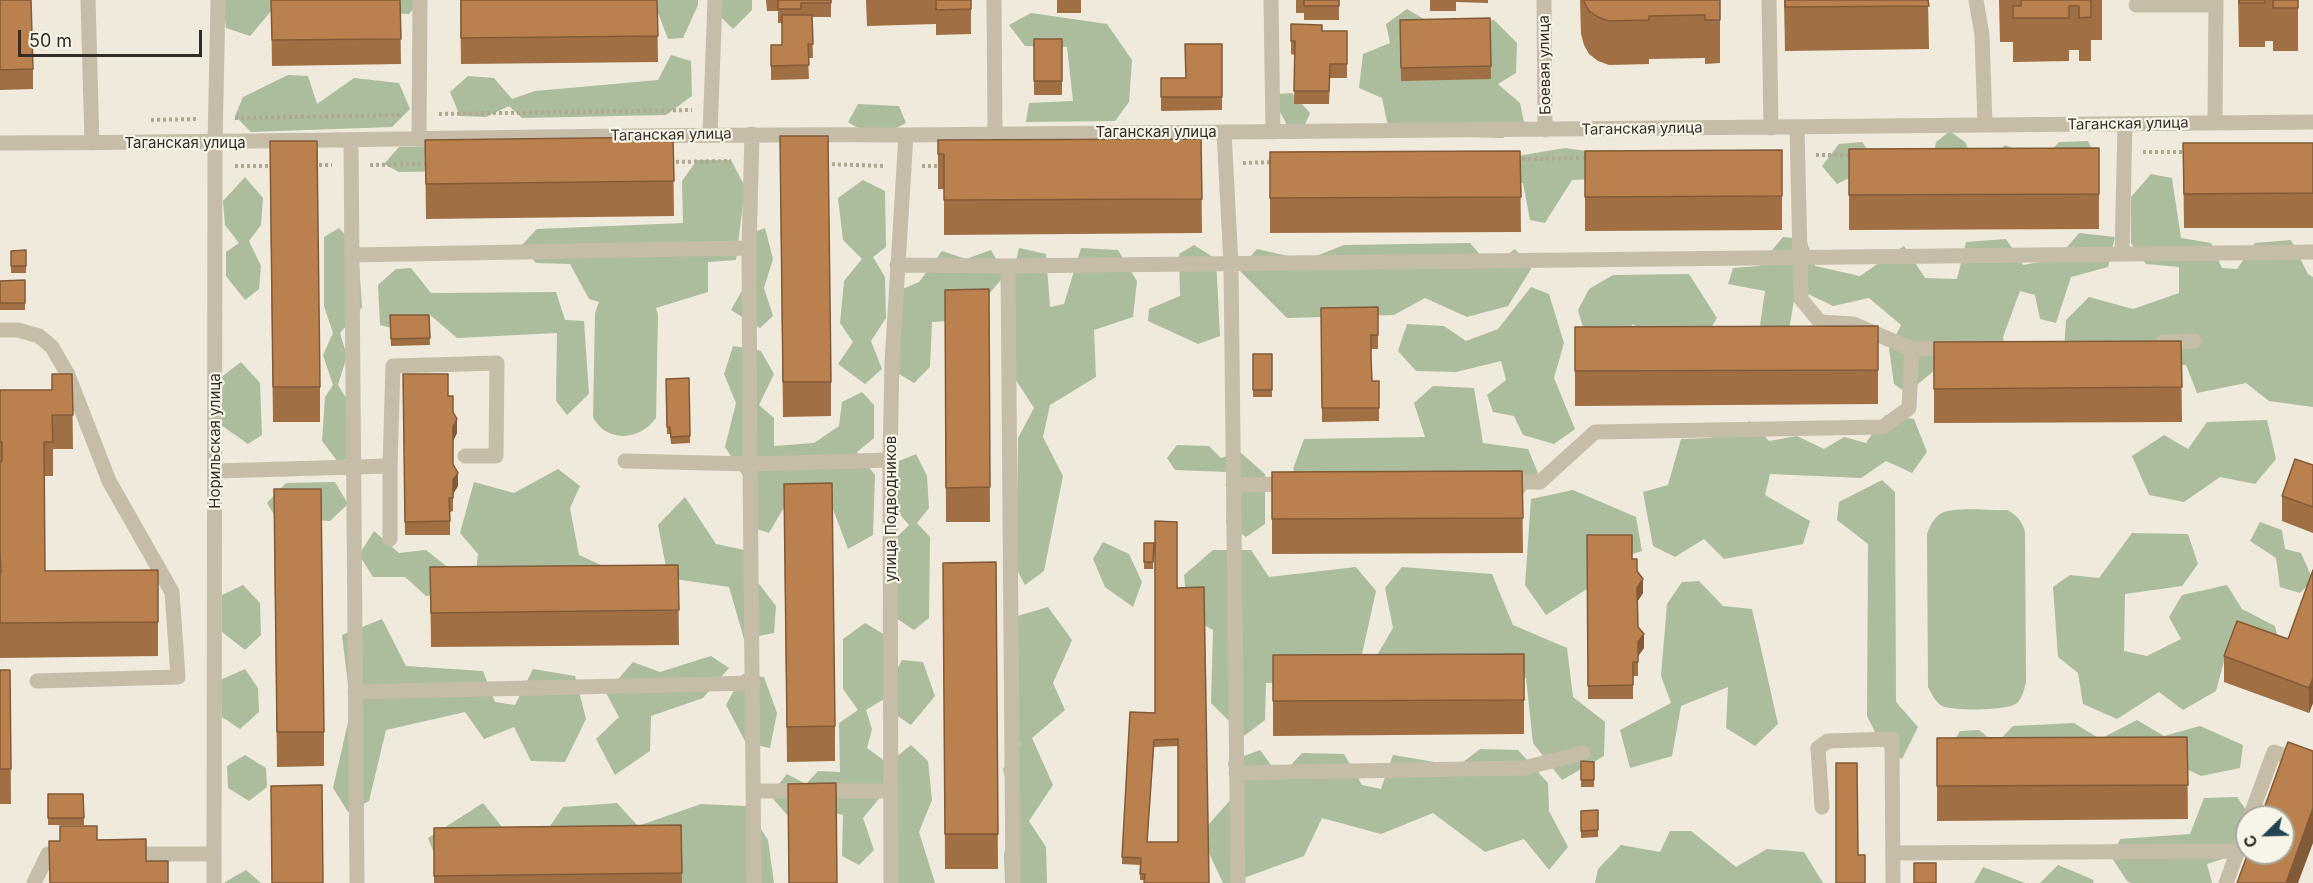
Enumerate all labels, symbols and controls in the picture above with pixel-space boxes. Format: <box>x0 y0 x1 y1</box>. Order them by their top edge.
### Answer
street label: Боевая улица <box>1535 15 1555 115</box>
scale bar <box>21 18 206 56</box>
text: 50 m <box>29 30 72 51</box>
street label: Таганская улица <box>2067 114 2189 134</box>
street label: Таганская улица <box>1581 119 1703 139</box>
street label: Таганская улица <box>1095 123 1217 141</box>
street label: Таганская улица <box>610 125 732 145</box>
street label: Таганская улица <box>124 134 246 152</box>
street label: Норильская улица <box>206 373 224 509</box>
street label: улица Подводников <box>882 436 900 582</box>
north arrow <box>2235 805 2295 865</box>
text: С <box>2239 832 2262 851</box>

